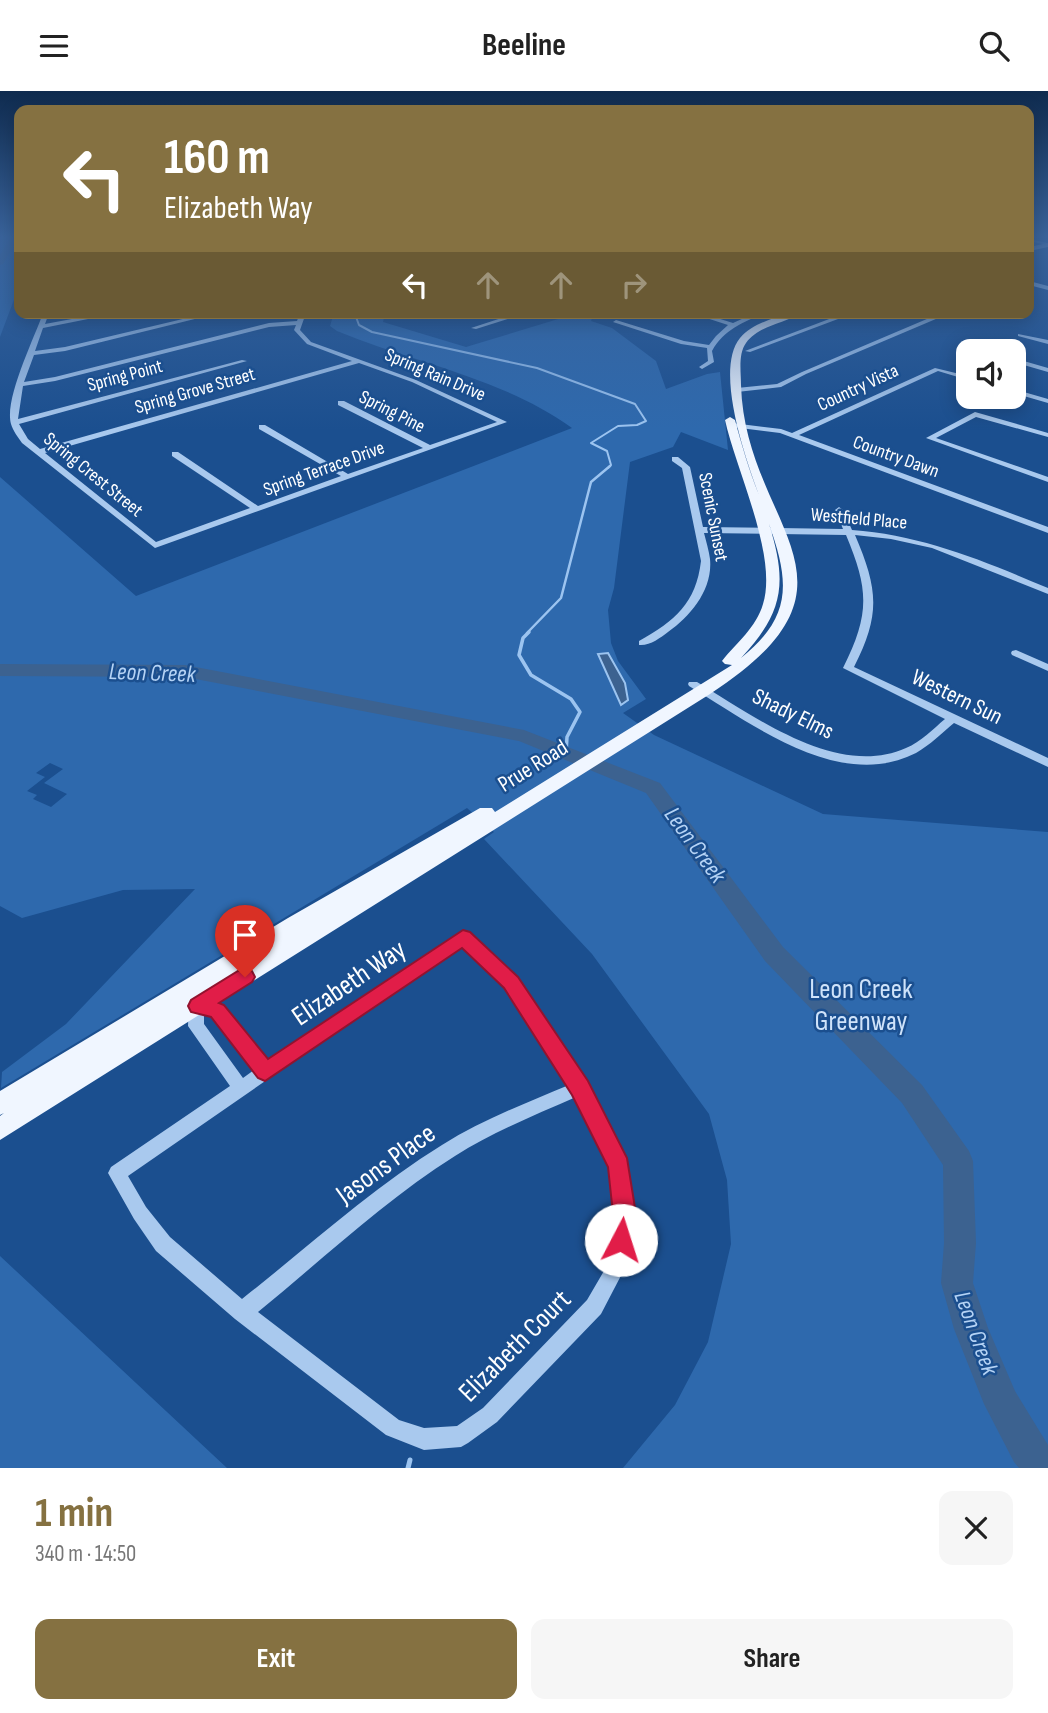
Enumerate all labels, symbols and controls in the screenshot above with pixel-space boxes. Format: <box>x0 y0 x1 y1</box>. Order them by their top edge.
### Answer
text: Beeline <box>482 26 566 65</box>
icon: menu <box>35 27 73 65</box>
icon: search <box>975 27 1013 65</box>
text: 160 m <box>164 129 270 188</box>
icon: left <box>49 133 140 224</box>
text: Elizabeth Way <box>164 189 313 228</box>
icon: left <box>396 266 434 304</box>
icon: ahead <box>469 266 507 304</box>
icon: ahead <box>542 266 580 304</box>
icon: right <box>615 266 653 304</box>
map controls <box>956 339 1026 409</box>
button: sound <box>956 339 1026 409</box>
street label: Spring Rain Drive <box>381 343 489 407</box>
street label: Spring Point <box>85 355 165 397</box>
street label: Country Vista <box>814 359 902 417</box>
street label: Spring Grove Street <box>132 363 258 419</box>
street label: Spring Pine <box>355 386 429 438</box>
street label: Spring Crest Street <box>39 428 148 522</box>
street label: Country Dawn <box>850 431 942 483</box>
street label: Spring Terrace Drive <box>260 436 388 502</box>
street label: Scenic Sunset <box>693 471 733 564</box>
street label: Westfield Place <box>810 503 908 535</box>
water label: Leon Creek <box>108 657 197 689</box>
street label: Western Sun <box>907 663 1007 731</box>
street label: Shady Elms <box>748 682 838 746</box>
street label: Prue Road <box>493 734 573 798</box>
water label: Leon Creek <box>658 801 733 889</box>
pin <box>215 905 275 977</box>
icon: arrive <box>226 916 264 954</box>
street label: Elizabeth Way <box>286 933 412 1033</box>
park label: Leon Creek Greenway <box>809 973 913 1038</box>
street label: Jasons Place <box>329 1117 442 1212</box>
position arrow <box>584 1203 658 1277</box>
street label: Elizabeth Court <box>452 1283 578 1409</box>
water label: Leon Creek <box>948 1287 1005 1380</box>
text: 1 min <box>35 1488 113 1539</box>
button: close <box>939 1491 1013 1565</box>
text: 340 m · 14:50 <box>35 1540 136 1568</box>
button: Exit <box>35 1619 517 1699</box>
button: Share <box>531 1619 1013 1699</box>

